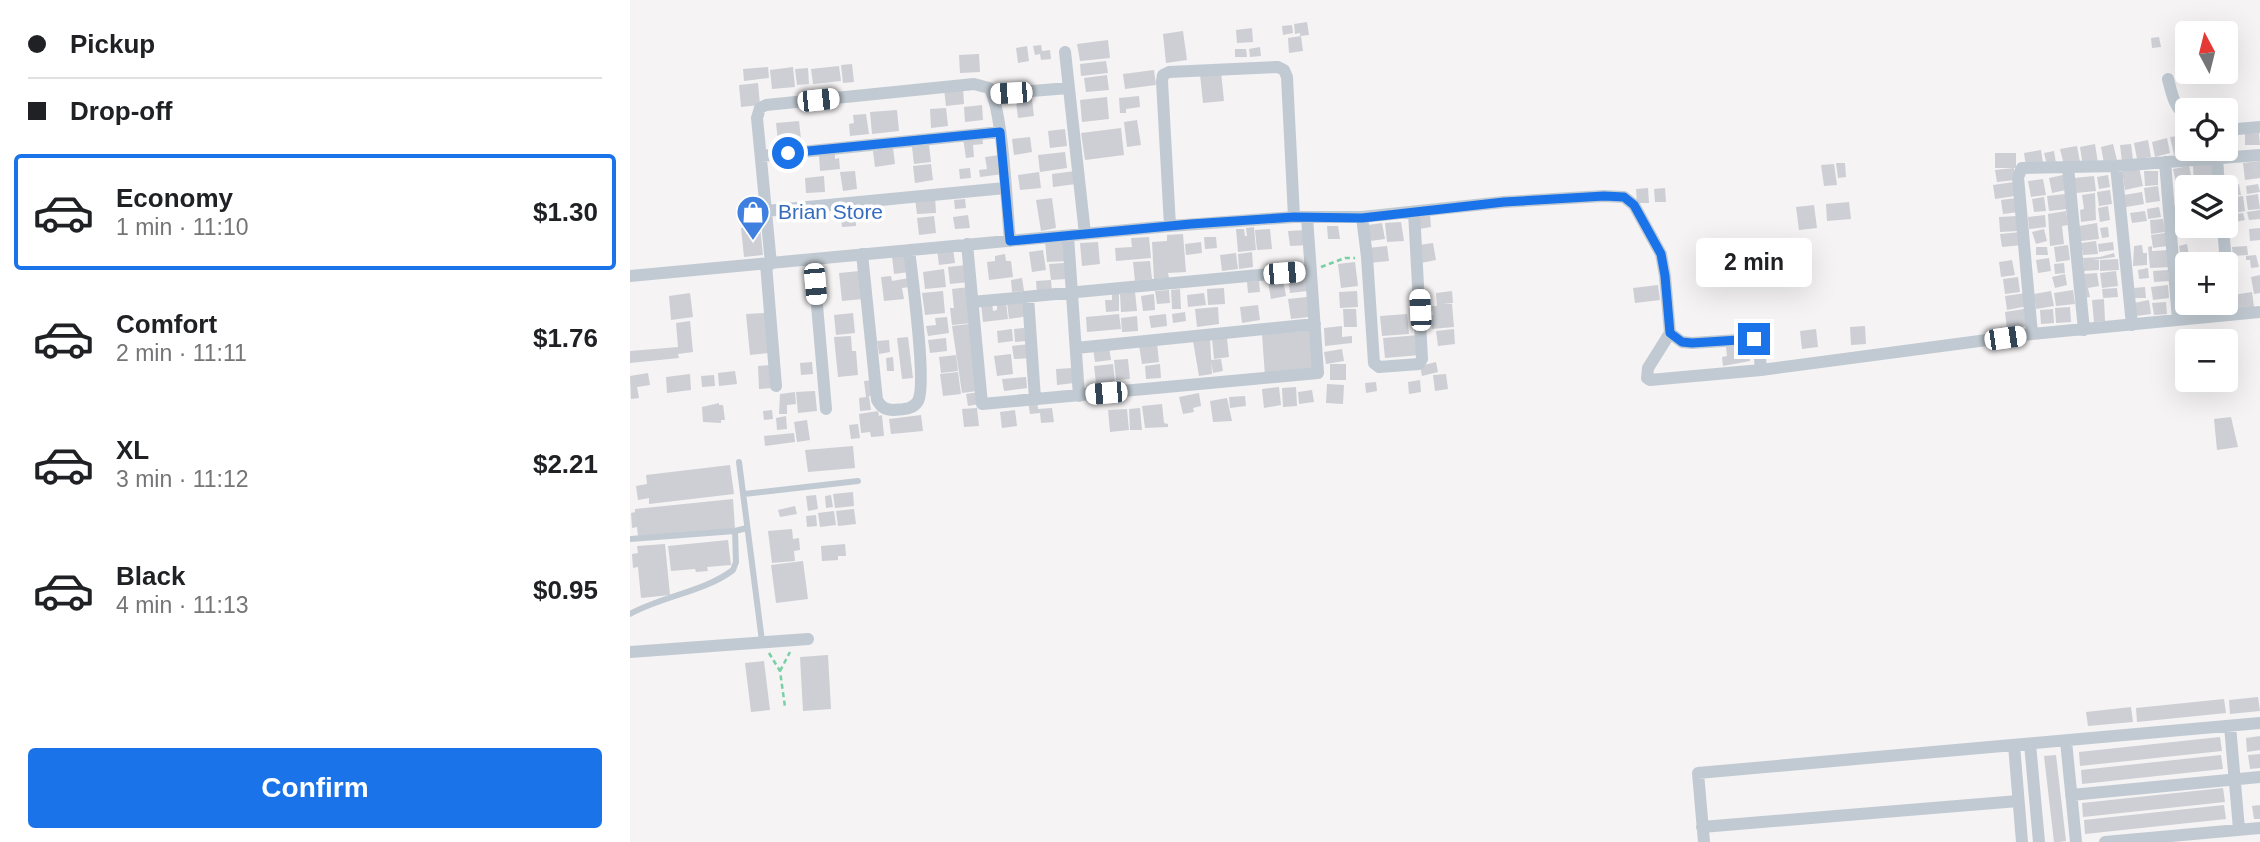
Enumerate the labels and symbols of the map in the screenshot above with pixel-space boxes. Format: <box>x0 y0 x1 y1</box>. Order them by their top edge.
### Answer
north arrow <box>2175 21 2238 84</box>
car <box>990 81 1033 105</box>
car <box>797 87 840 113</box>
route start <box>772 137 804 169</box>
shop icon: Brian Store <box>734 193 772 242</box>
place label: Brian Store <box>778 200 883 223</box>
callout: 2 min <box>1696 238 1812 286</box>
car <box>1263 261 1306 285</box>
car <box>803 262 828 306</box>
car <box>1409 288 1432 332</box>
route end <box>1738 323 1770 355</box>
car <box>1983 325 2028 351</box>
car <box>1085 381 1128 405</box>

